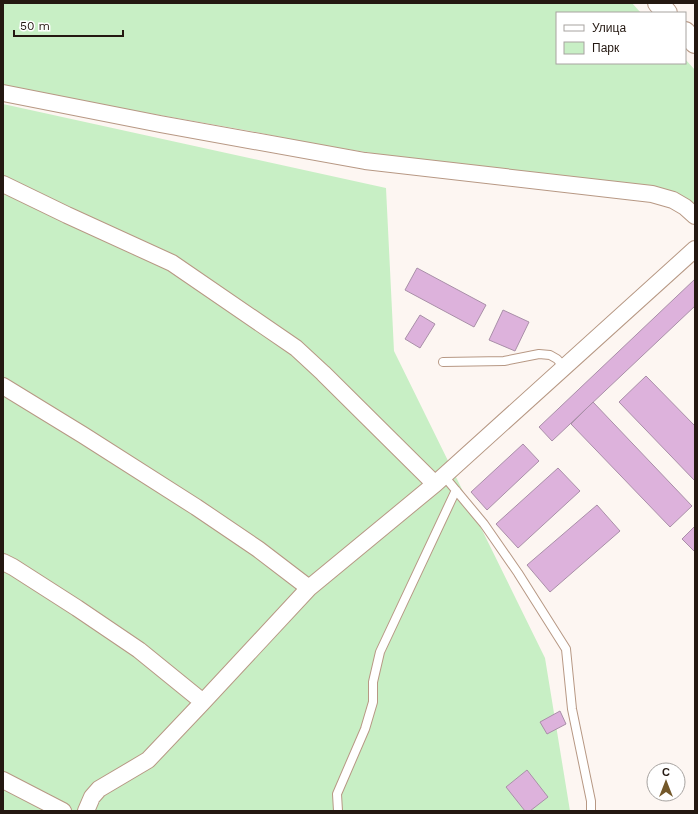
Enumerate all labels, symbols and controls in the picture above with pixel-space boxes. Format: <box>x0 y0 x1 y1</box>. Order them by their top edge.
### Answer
scale bar <box>14 12 123 38</box>
legend <box>556 12 686 64</box>
text: 50 m <box>20 19 50 33</box>
text: Улица <box>592 21 626 35</box>
text: Парк <box>592 41 620 55</box>
north arrow <box>646 762 686 802</box>
text: С <box>662 766 670 779</box>

